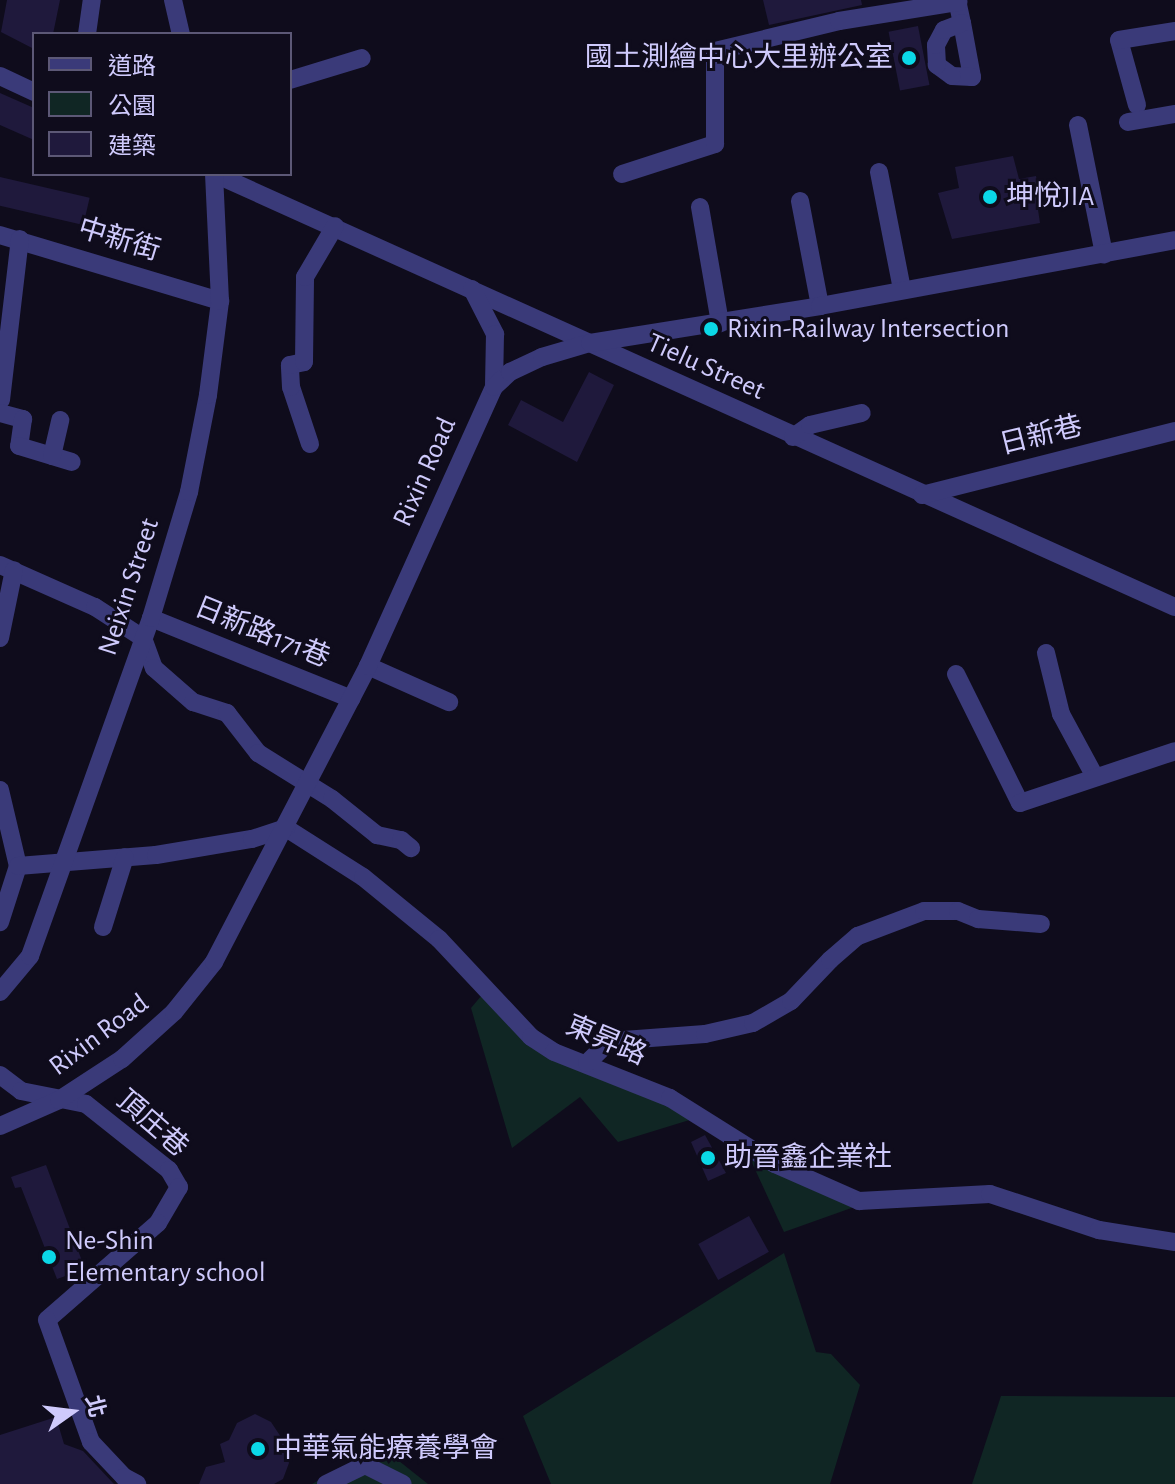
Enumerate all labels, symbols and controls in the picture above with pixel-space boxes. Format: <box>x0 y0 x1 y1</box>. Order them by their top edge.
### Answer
legend <box>32 32 292 176</box>
place label: 國土測繪中心大里辦公室 <box>585 41 893 75</box>
marker: 國土測繪中心大里辦公室 <box>900 49 918 67</box>
text: 道路 <box>108 55 156 79</box>
text: 公園 <box>108 95 156 119</box>
text: 建築 <box>108 135 156 159</box>
place label: 坤悅JIA <box>1006 180 1094 214</box>
marker: 坤悅JIA <box>981 188 999 206</box>
street label: 中新街 <box>74 212 164 268</box>
place label: Rixin-Railway Intersection <box>727 312 1009 346</box>
marker: Rixin-Railway Intersection <box>702 320 720 338</box>
street label: Tielu Street <box>642 326 770 408</box>
street label: 日新巷 <box>996 410 1086 462</box>
street label: Rixin Road <box>386 412 464 532</box>
street label: Neixin Street <box>91 514 167 660</box>
street label: 日新路171巷 <box>189 591 335 675</box>
street label: Rixin Road <box>43 987 155 1083</box>
street label: 東昇路 <box>561 1009 651 1073</box>
street label: 頂庄巷 <box>109 1084 195 1164</box>
place label: 助晉鑫企業社 <box>724 1141 892 1175</box>
marker: 助晉鑫企業社 <box>699 1149 717 1167</box>
place label: Ne-Shin Elementary school <box>65 1224 266 1290</box>
marker: Ne-Shin Elementary school <box>40 1248 58 1266</box>
north arrow <box>32 1372 112 1452</box>
text: 北 <box>82 1393 109 1420</box>
place label: 中華氣能療養學會 <box>274 1432 498 1466</box>
marker: 中華氣能療養學會 <box>249 1440 267 1458</box>

